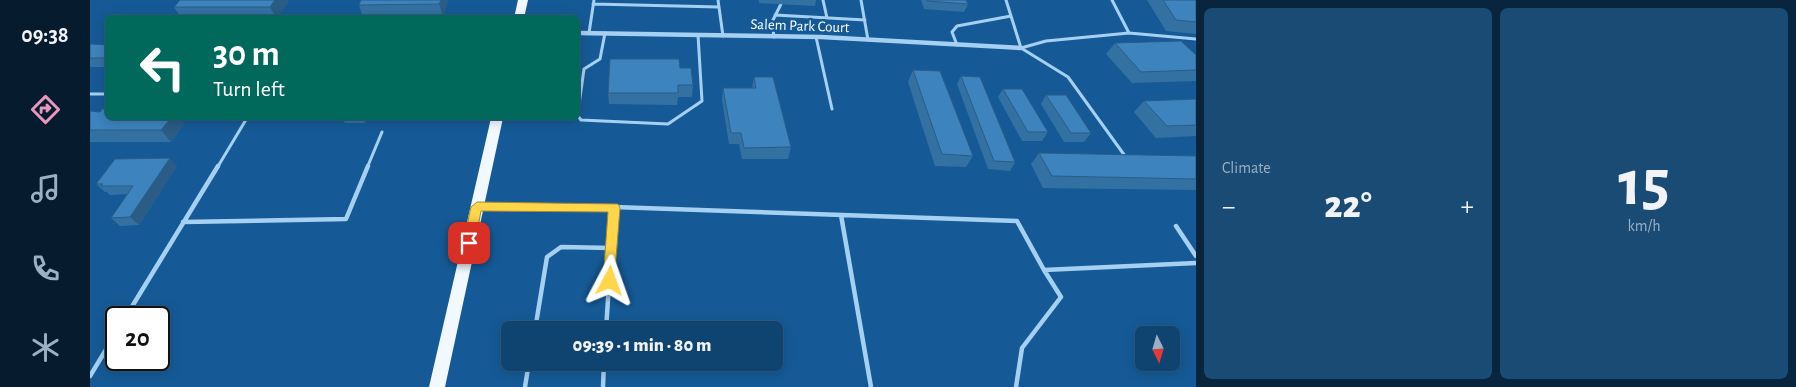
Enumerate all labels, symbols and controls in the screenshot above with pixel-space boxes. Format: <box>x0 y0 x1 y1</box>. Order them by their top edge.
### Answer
street label: Salem Park Court <box>750 17 850 35</box>
text: 09:38 <box>21 24 69 46</box>
icon: left <box>130 35 195 100</box>
text: 30 m <box>213 37 280 72</box>
text: Turn left <box>213 78 285 100</box>
icon: directions <box>28 92 63 127</box>
text: 15 <box>1618 152 1670 217</box>
text: Climate <box>1222 160 1271 176</box>
icon: music <box>28 171 63 206</box>
text: 22° <box>1324 187 1372 225</box>
text: − <box>1222 193 1235 221</box>
text: + <box>1461 193 1474 221</box>
text: km/h <box>1627 218 1661 234</box>
pin <box>448 222 490 264</box>
icon: arrive <box>455 229 483 257</box>
icon: phone <box>28 251 63 286</box>
position arrow <box>583 254 635 306</box>
speed limit sign: 20 <box>105 306 170 371</box>
north arrow <box>1135 326 1180 371</box>
map controls <box>1135 326 1180 371</box>
icon: climate <box>28 330 63 365</box>
text: 09:39 · 1 min · 80 m <box>573 336 711 355</box>

